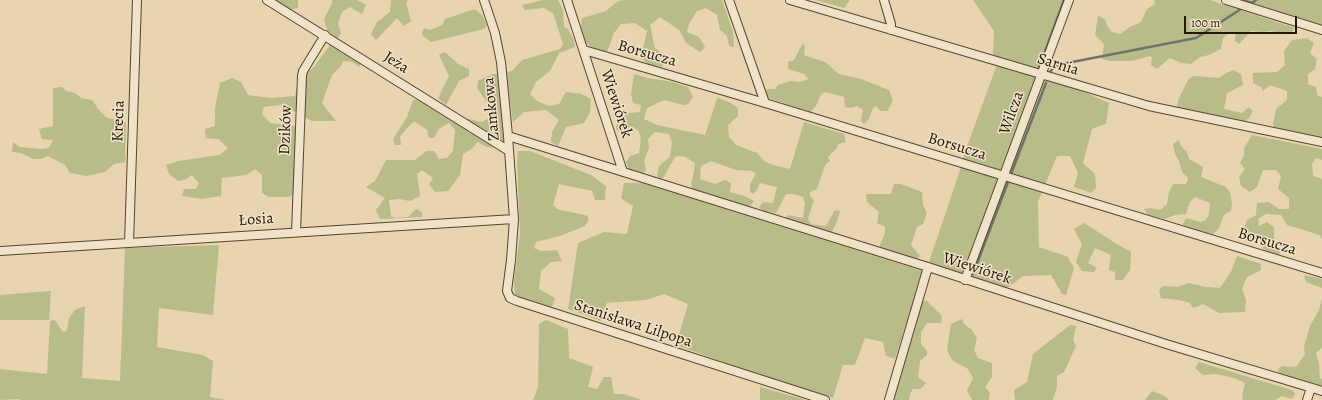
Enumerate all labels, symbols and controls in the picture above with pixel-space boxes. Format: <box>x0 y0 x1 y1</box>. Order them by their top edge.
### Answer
scale bar <box>1186 8 1299 34</box>
text: 100 m <box>1191 15 1220 31</box>
street label: Borsucza <box>615 36 679 72</box>
street label: Jeża <box>380 48 412 78</box>
street label: Sarnia <box>1035 50 1081 80</box>
street label: Wiewiórek <box>596 67 636 141</box>
street label: Zamkowa <box>480 76 504 142</box>
street label: Wilcza <box>995 89 1029 137</box>
street label: Krecia <box>109 100 129 142</box>
street label: Dzików <box>276 105 296 155</box>
street label: Borsucza <box>925 129 989 165</box>
street label: Łosia <box>238 209 274 231</box>
street label: Borsucza <box>1235 224 1299 260</box>
street label: Wiewiórek <box>940 249 1014 289</box>
street label: Stanisława Lilpopa <box>572 296 694 352</box>

